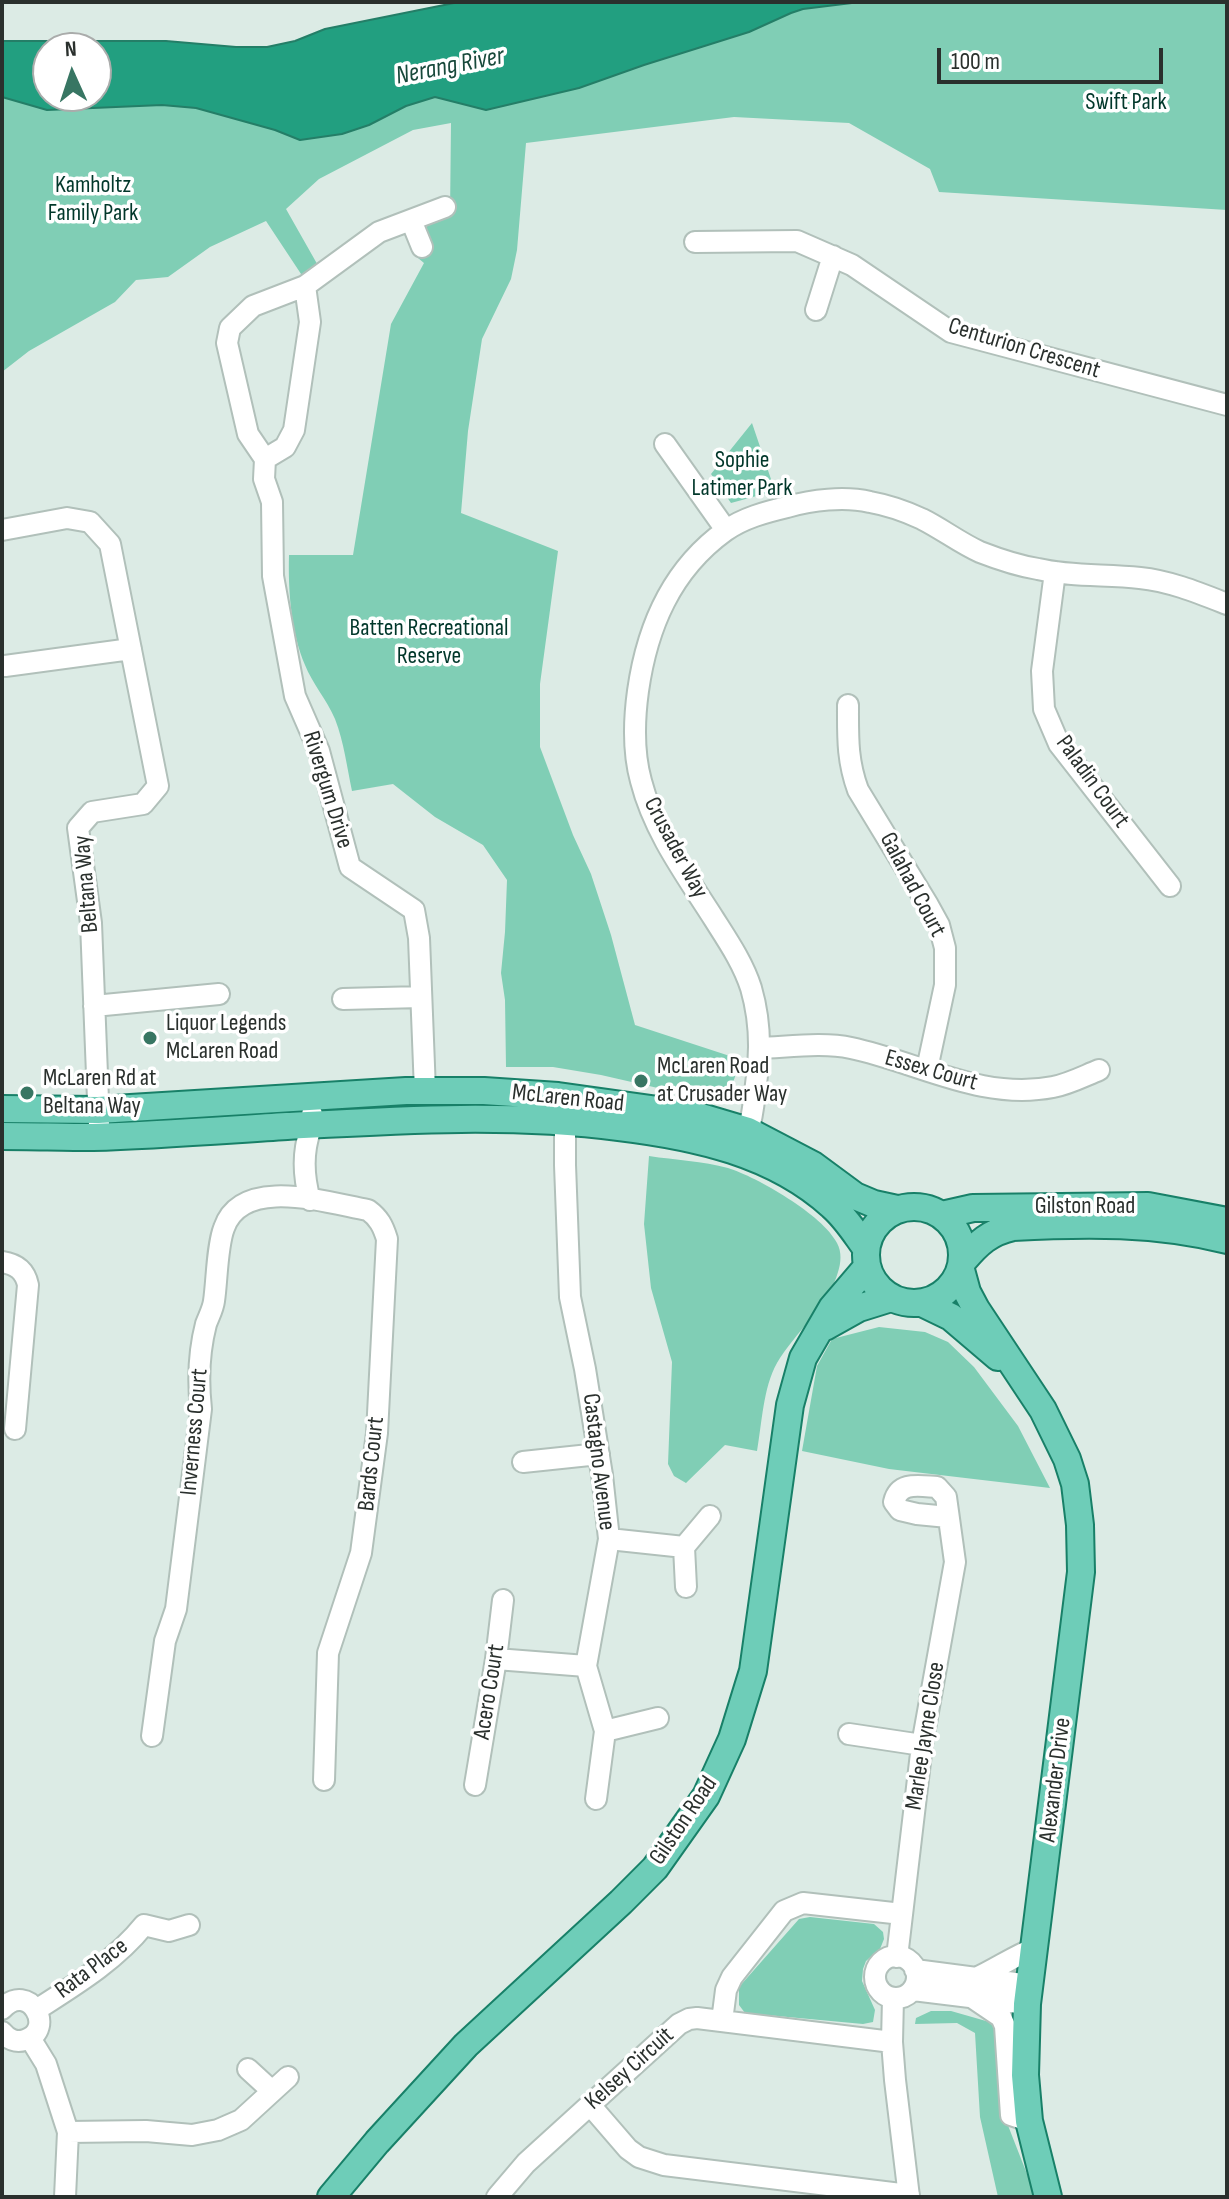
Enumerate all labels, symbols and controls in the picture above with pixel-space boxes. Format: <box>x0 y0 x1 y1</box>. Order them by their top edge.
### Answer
north arrow <box>32 32 112 112</box>
scale bar <box>941 32 1167 82</box>
text: N <box>64 36 77 63</box>
water label: Nerang River <box>393 41 507 93</box>
text: 100 m <box>951 47 1000 76</box>
park label: Swift Park <box>1085 89 1167 117</box>
park label: Kamholtz Family Park <box>48 172 138 228</box>
street label: Centurion Crescent <box>944 312 1104 386</box>
park label: Sophie Latimer Park <box>692 447 792 503</box>
park label: Batten Recreational Reserve <box>349 615 509 671</box>
street label: Rivergum Drive <box>296 728 358 852</box>
street label: Paladin Court <box>1049 730 1135 834</box>
street label: Crusader Way <box>636 793 714 903</box>
street label: Galahad Court <box>873 828 951 942</box>
street label: Beltana Way <box>68 834 106 934</box>
place label: Liquor Legends McLaren Road <box>166 1010 286 1066</box>
marker: Liquor Legends McLaren Road <box>141 1029 159 1047</box>
street label: Essex Court <box>881 1044 981 1098</box>
place label: McLaren Road at Crusader Way <box>657 1053 787 1109</box>
place label: McLaren Rd at Beltana Way <box>43 1065 156 1121</box>
marker: McLaren Road at Crusader Way <box>632 1072 650 1090</box>
street label: McLaren Road <box>511 1079 625 1119</box>
marker: McLaren Rd at Beltana Way <box>18 1084 36 1102</box>
street label: Gilston Road <box>1035 1193 1135 1221</box>
street label: Inverness Court <box>175 1367 215 1497</box>
street label: Castagno Avenue <box>575 1392 621 1532</box>
street label: Bards Court <box>353 1415 391 1513</box>
street label: Acero Court <box>468 1642 512 1742</box>
street label: Marlee Jayne Close <box>900 1660 952 1812</box>
street label: Alexander Drive <box>1034 1716 1078 1844</box>
street label: Gilston Road <box>644 1771 724 1871</box>
street label: Rata Place <box>50 1932 134 2006</box>
street label: Kelsey Circuit <box>580 2022 680 2116</box>

